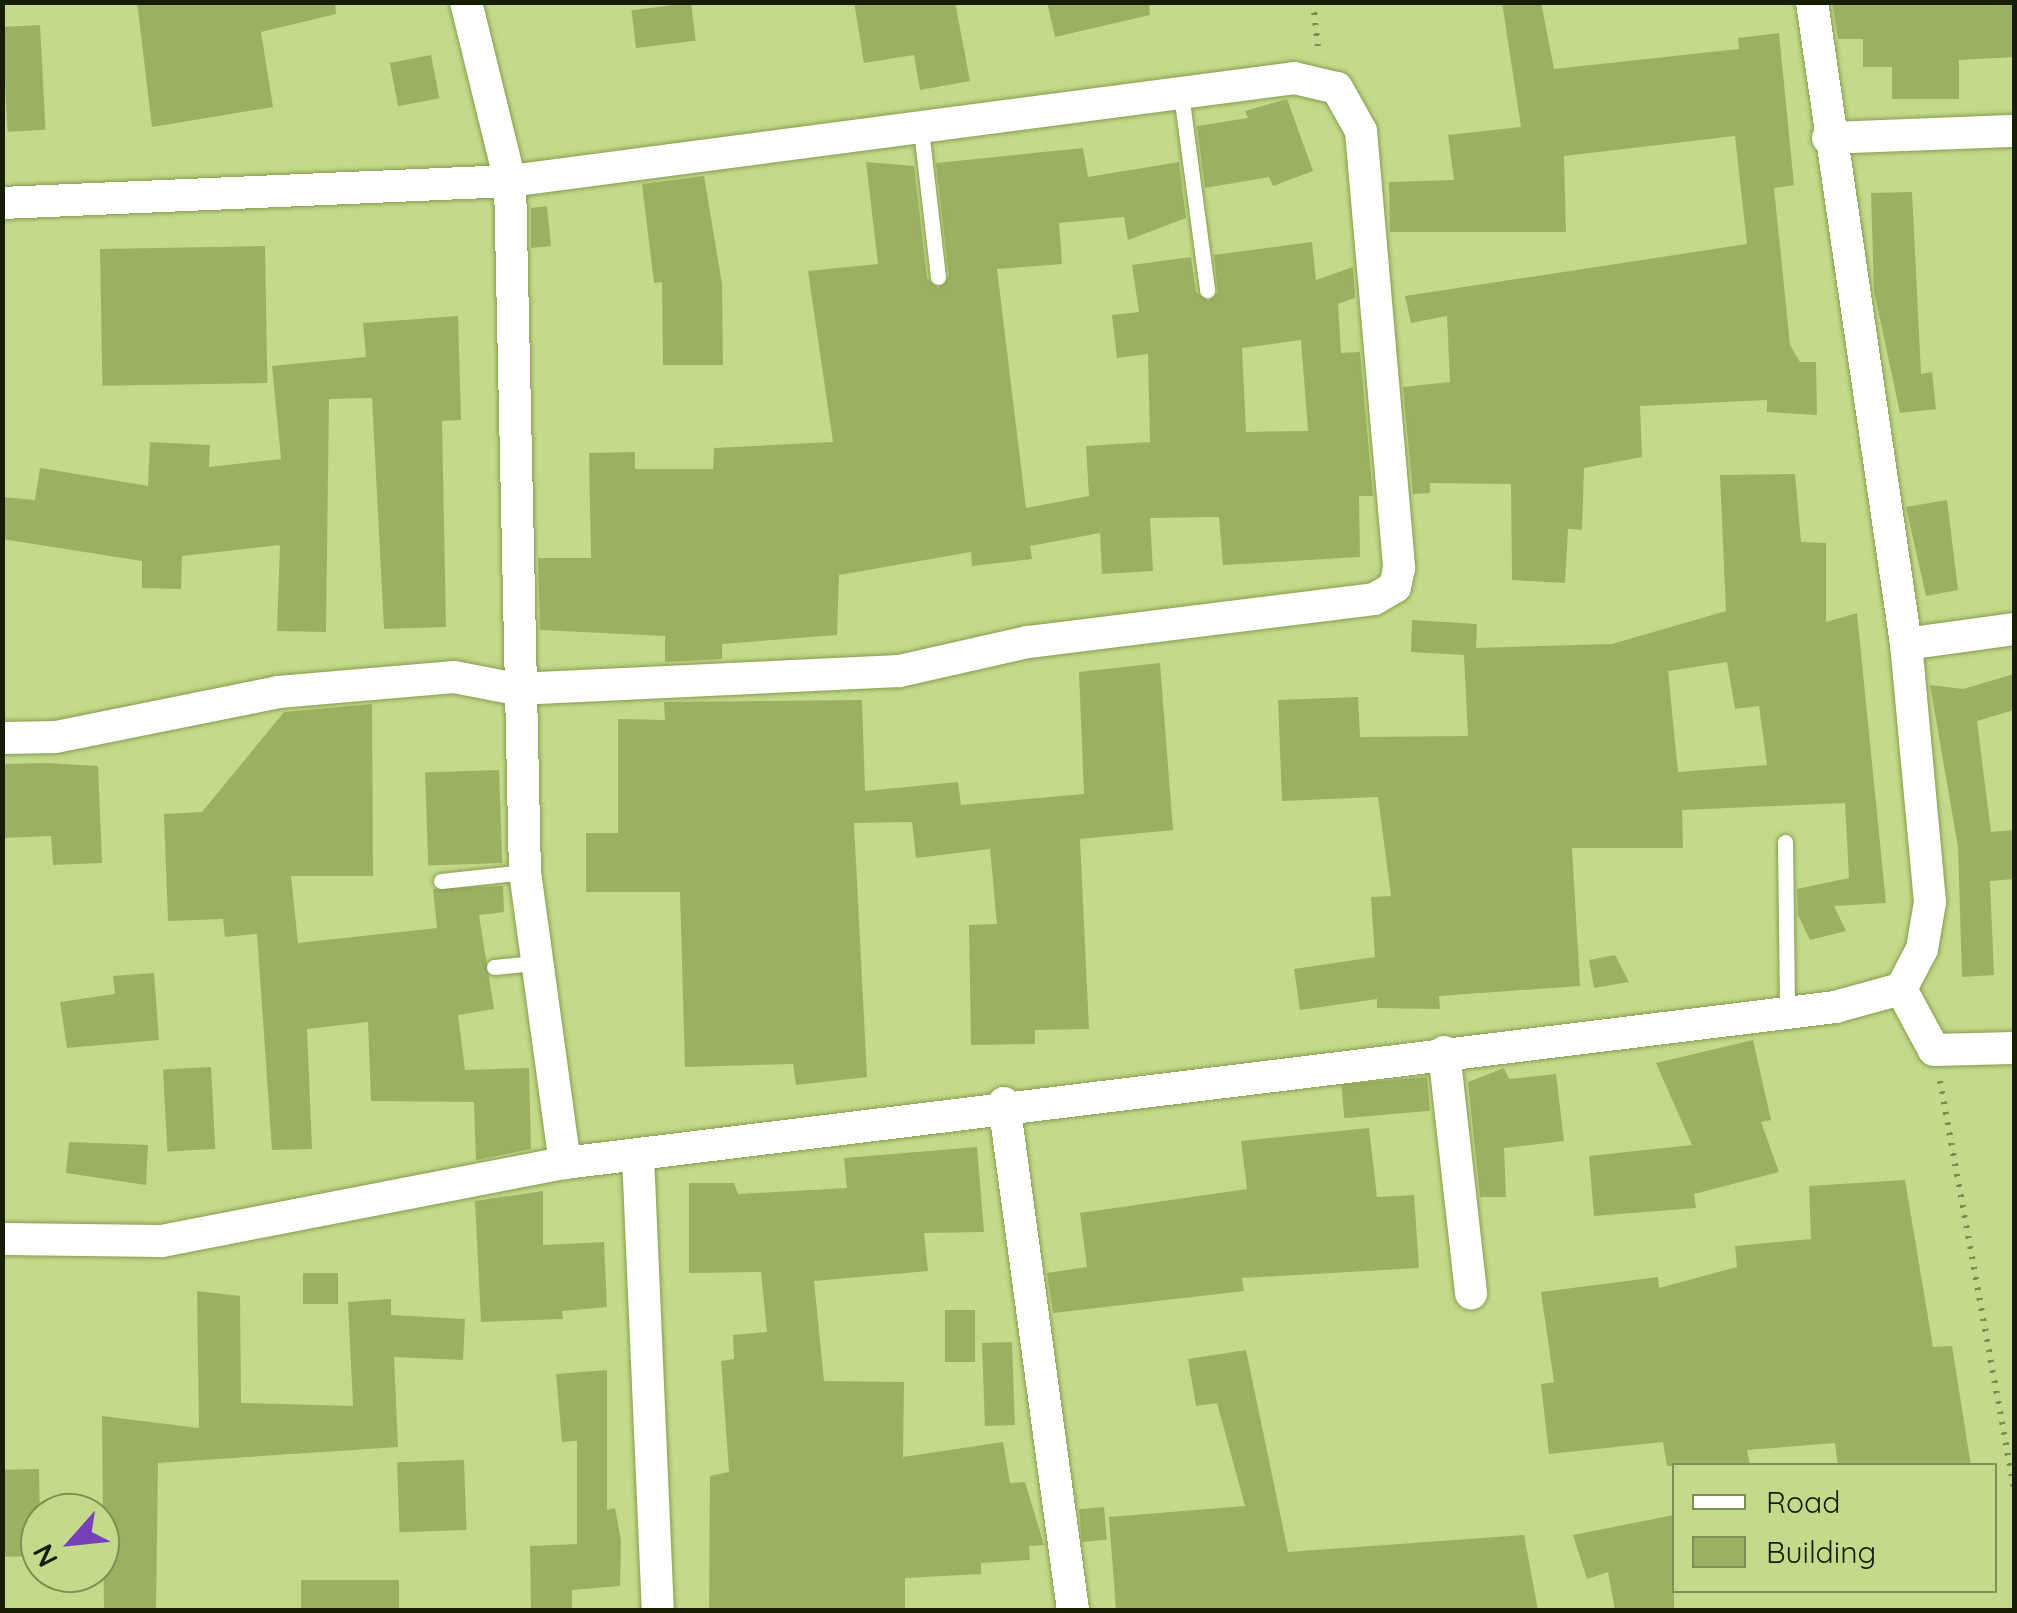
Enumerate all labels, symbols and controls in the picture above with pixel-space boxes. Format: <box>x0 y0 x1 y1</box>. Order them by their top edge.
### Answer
legend <box>1672 1463 1997 1593</box>
text: Road <box>1766 1483 1840 1521</box>
north arrow <box>20 1493 120 1593</box>
text: Building <box>1766 1533 1876 1571</box>
text: N <box>24 1539 65 1573</box>

